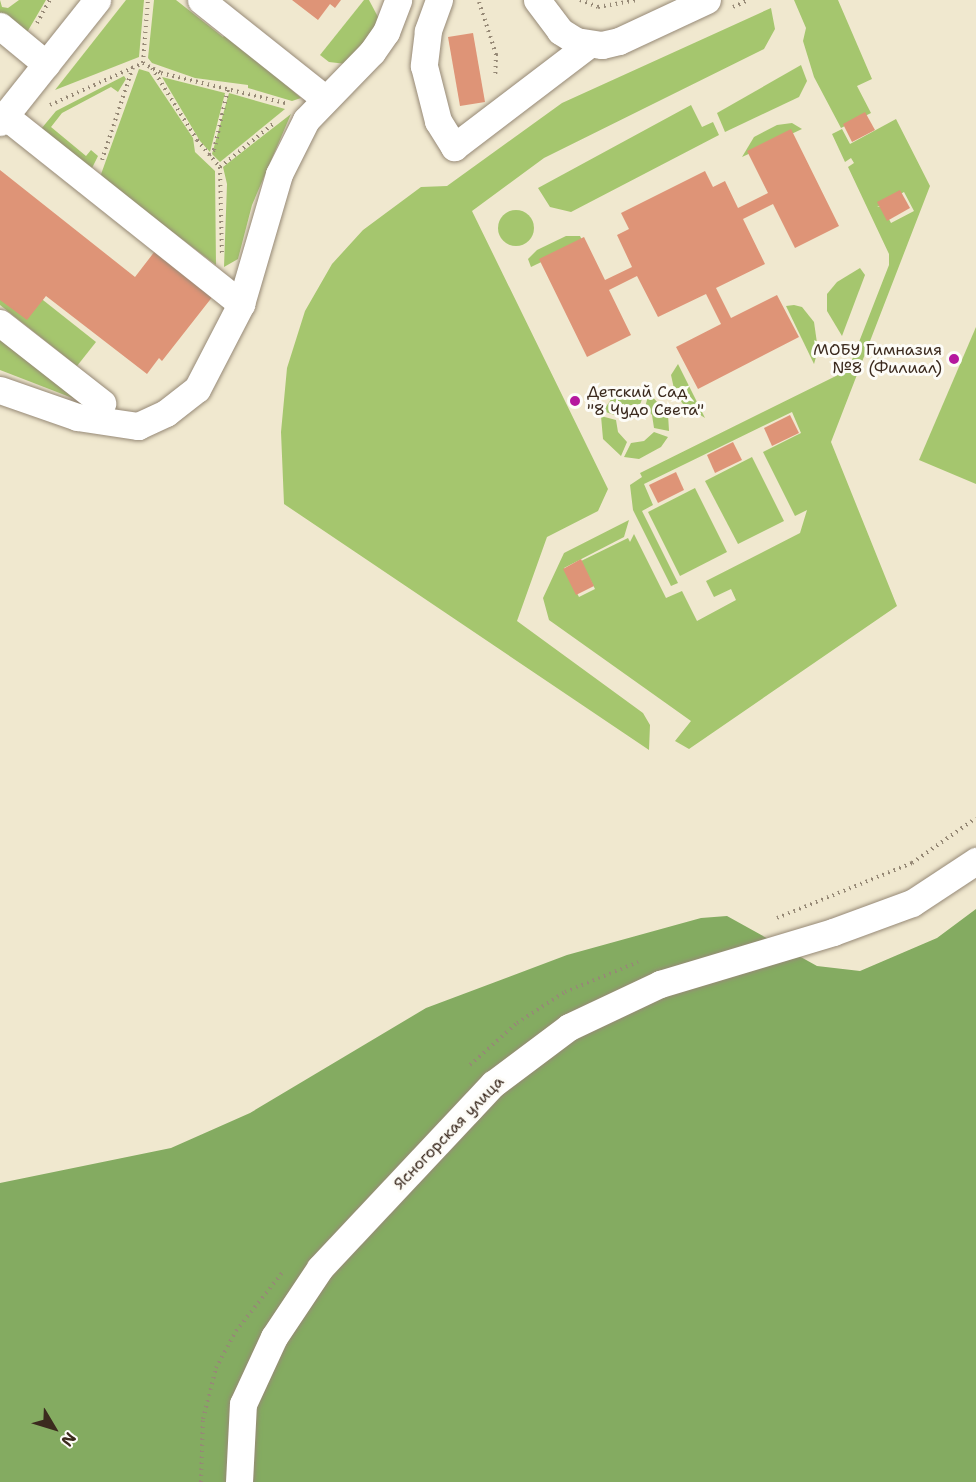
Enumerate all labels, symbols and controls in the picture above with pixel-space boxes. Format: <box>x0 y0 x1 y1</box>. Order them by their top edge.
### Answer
place label: МОБУ Гимназия №8 (Филиал) <box>813 340 942 378</box>
marker: МОБУ Гимназия №8 (Филиал) <box>947 352 961 366</box>
place label: Детский Сад "8 Чудо Света" <box>587 382 704 420</box>
marker: Детский Сад "8 Чудо Света" <box>568 394 582 408</box>
street label: Ясногорская улица <box>390 1072 508 1194</box>
north arrow <box>24 1398 84 1458</box>
text: N <box>56 1428 81 1451</box>

